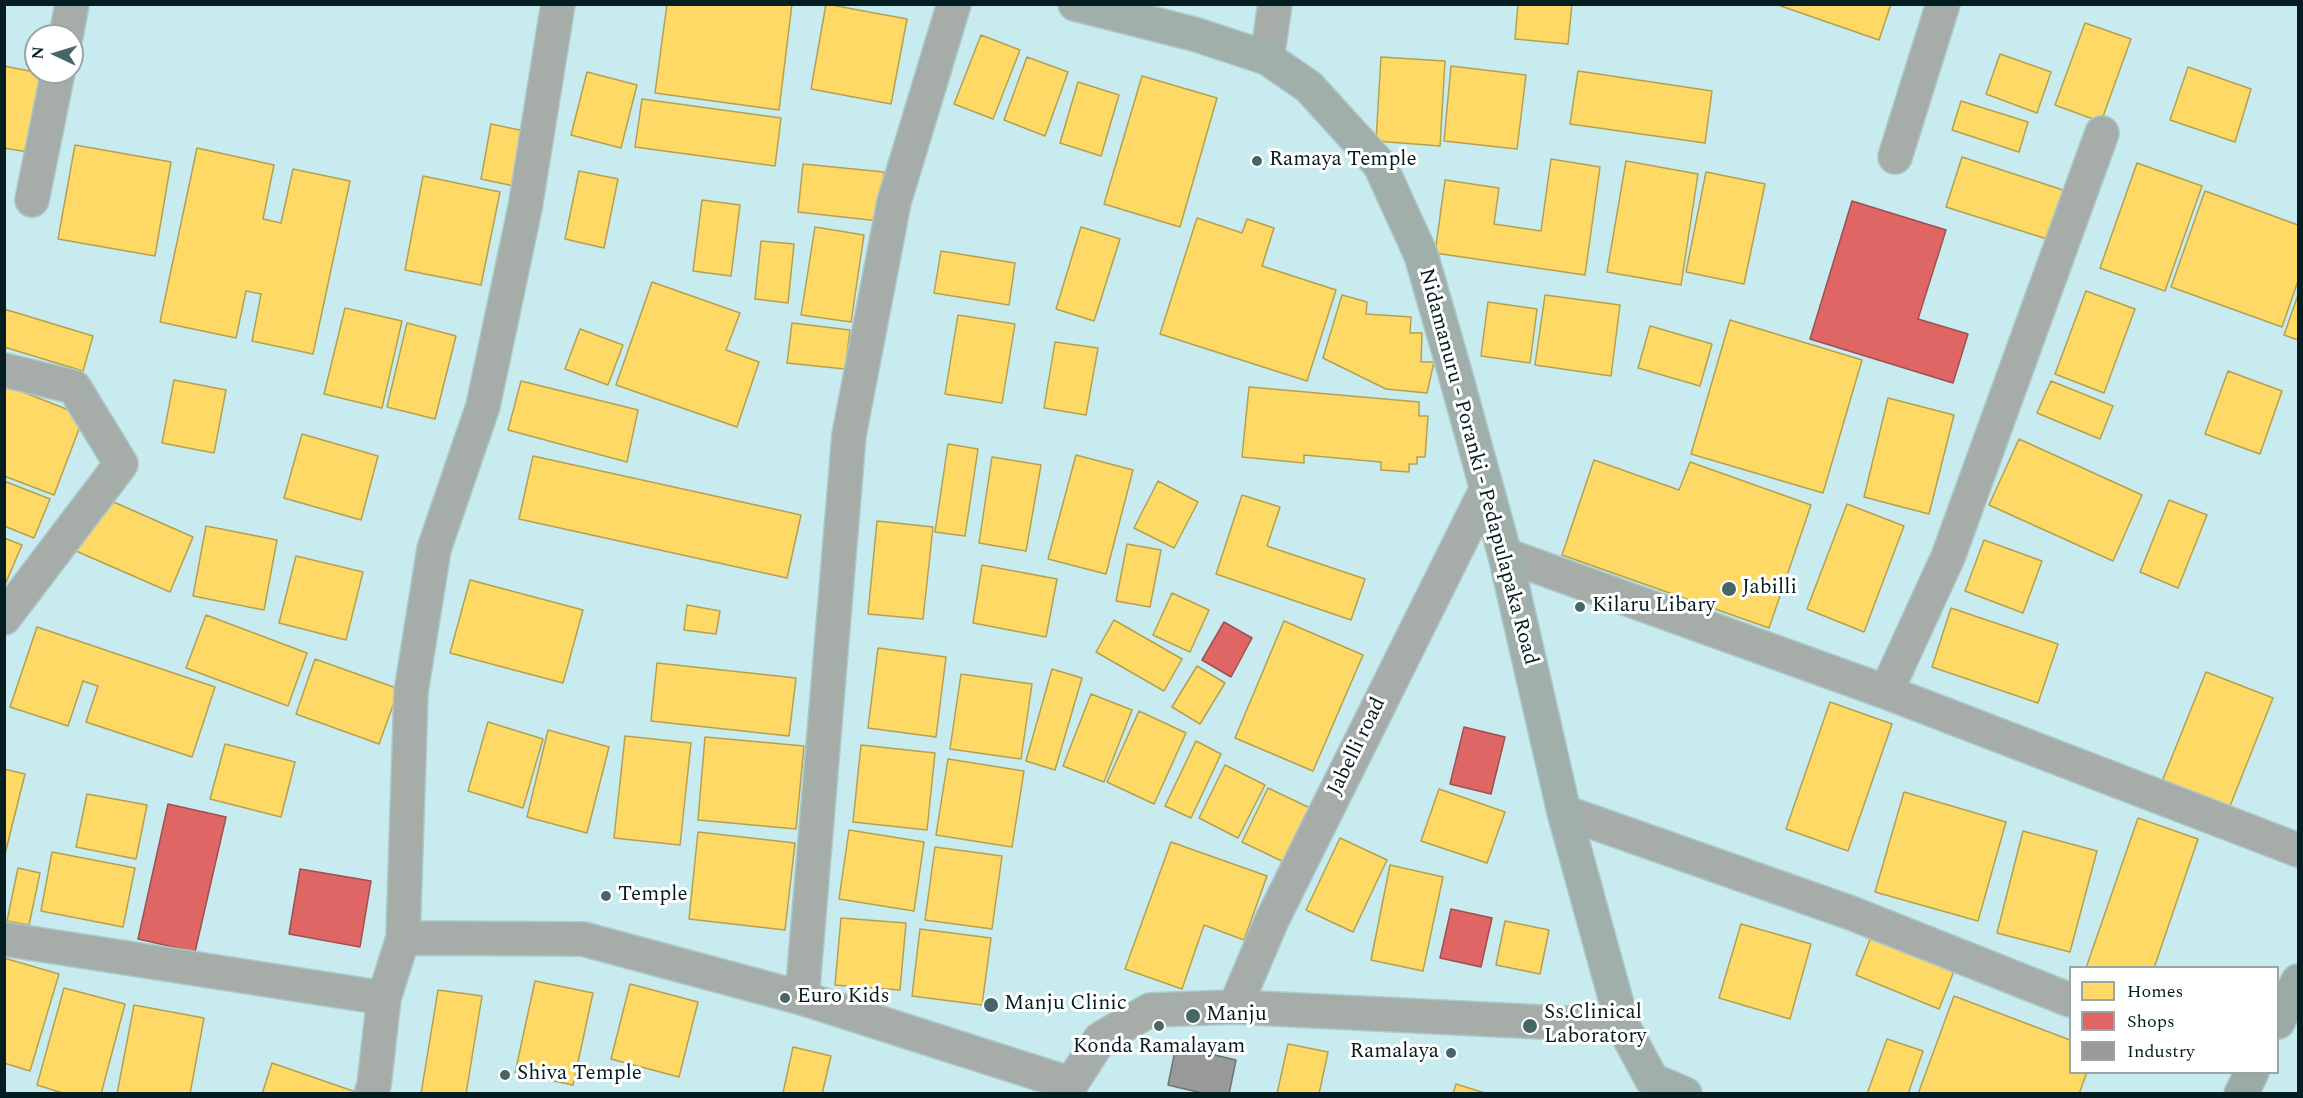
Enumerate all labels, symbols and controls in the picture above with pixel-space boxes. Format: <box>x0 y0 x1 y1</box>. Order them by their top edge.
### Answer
north arrow <box>24 24 84 84</box>
text: N <box>26 46 50 60</box>
place label: Ramaya Temple <box>1269 148 1417 174</box>
marker: Ramaya Temple <box>1250 154 1264 168</box>
street label: Nidamanuru - Poranki - Pedapulapaka Road <box>1412 266 1542 668</box>
place label: Jabilli <box>1742 576 1797 602</box>
marker: Jabilli <box>1720 580 1738 598</box>
place label: Kilaru Libary <box>1592 594 1716 620</box>
marker: Kilaru Libary <box>1573 600 1587 614</box>
street label: Jabelli road <box>1324 694 1392 800</box>
place label: Temple <box>618 883 688 909</box>
marker: Temple <box>599 889 613 903</box>
legend <box>2069 966 2279 1074</box>
text: Homes <box>2127 978 2183 1005</box>
place label: Euro Kids <box>797 985 890 1011</box>
marker: Euro Kids <box>778 991 792 1005</box>
place label: Manju Clinic <box>1004 992 1127 1018</box>
marker: Manju Clinic <box>982 996 1000 1014</box>
place label: Ss.Clinical Laboratory <box>1544 1001 1647 1051</box>
place label: Manju <box>1206 1003 1267 1029</box>
marker: Manju <box>1184 1007 1202 1025</box>
text: Shops <box>2127 1008 2175 1035</box>
marker: Ss.Clinical Laboratory <box>1521 1017 1539 1035</box>
marker: Konda Ramalayam <box>1152 1019 1166 1033</box>
place label: Konda Ramalayam <box>1073 1035 1245 1061</box>
text: Industry <box>2127 1038 2195 1065</box>
place label: Ramalaya <box>1350 1040 1439 1066</box>
marker: Ramalaya <box>1444 1046 1458 1060</box>
place label: Shiva Temple <box>517 1062 642 1088</box>
marker: Shiva Temple <box>498 1068 512 1082</box>

